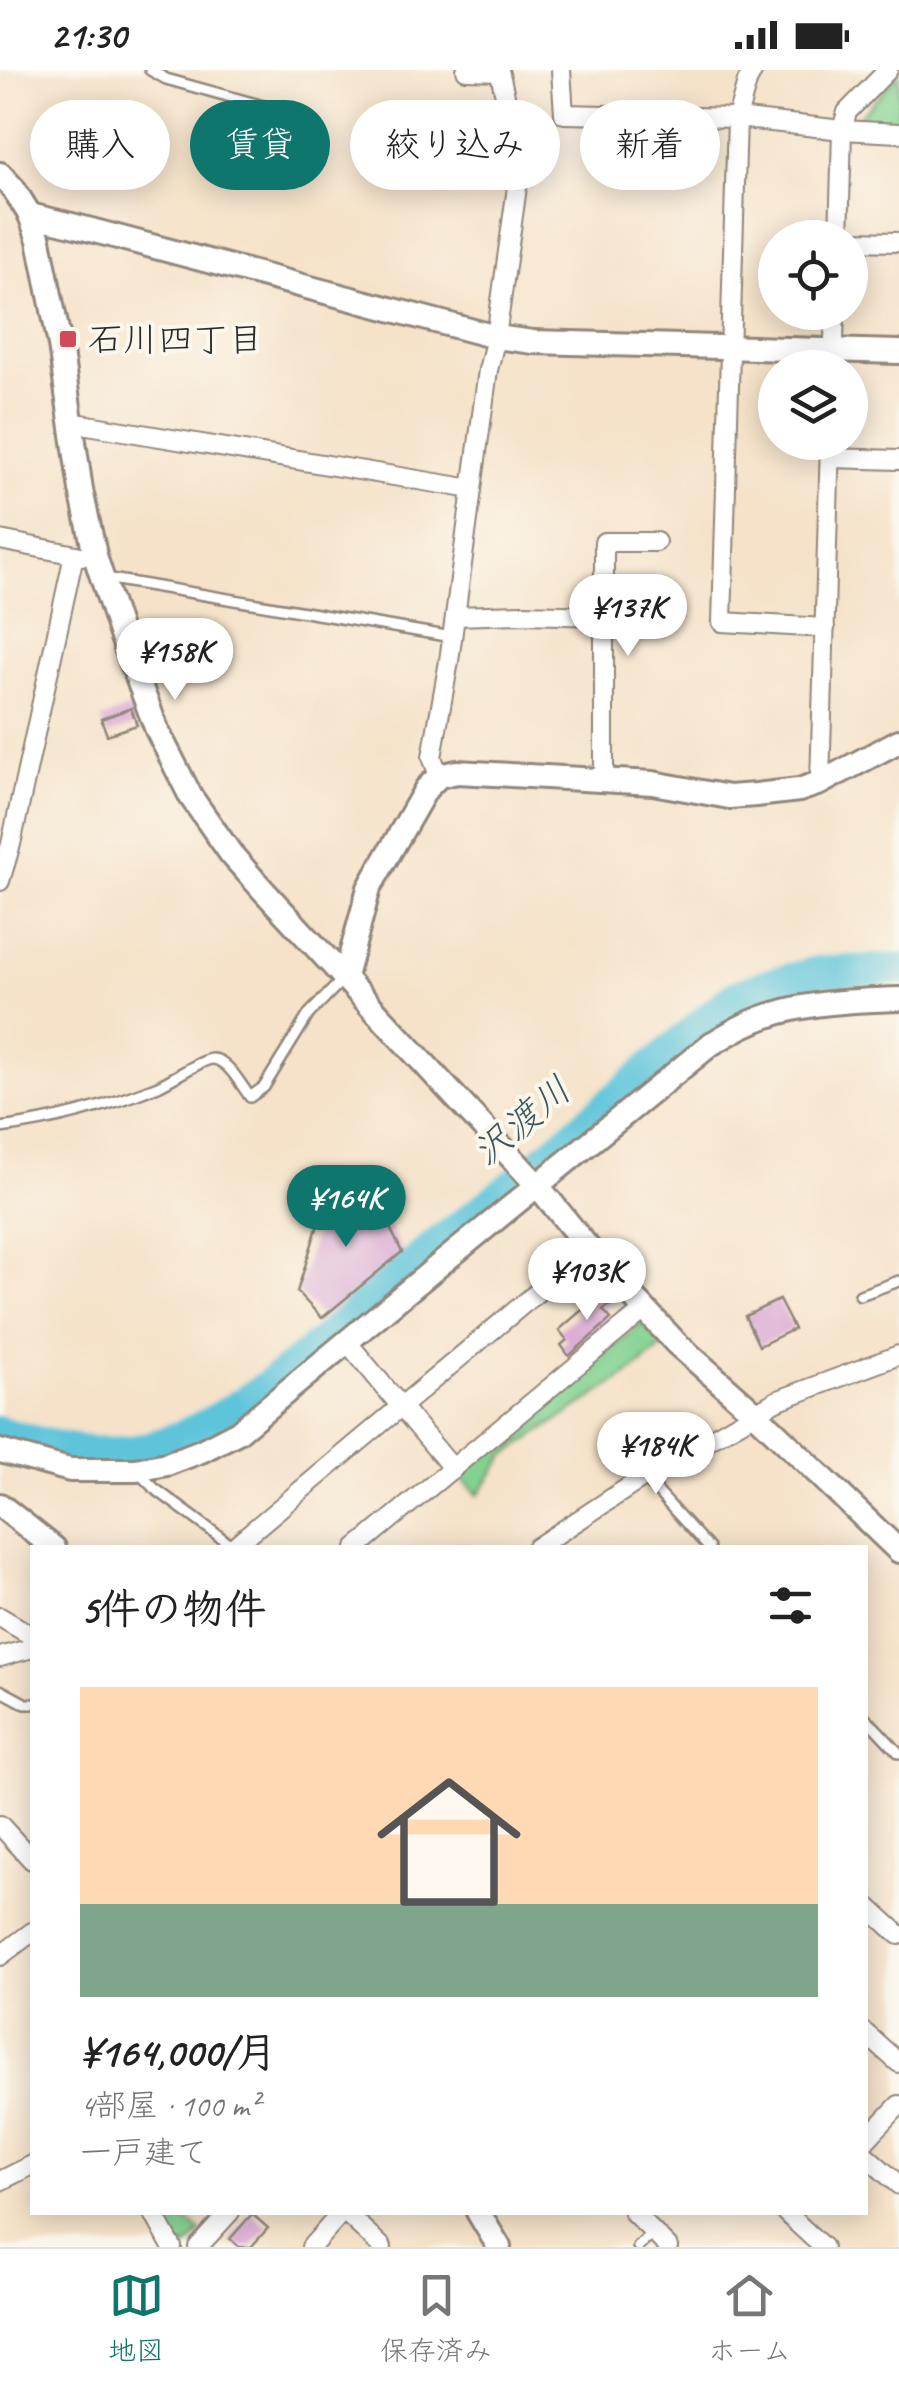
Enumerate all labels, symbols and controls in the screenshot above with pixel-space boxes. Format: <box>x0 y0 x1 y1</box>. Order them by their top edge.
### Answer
text: 21:30 <box>50 12 126 59</box>
chip: 購入 <box>30 100 170 190</box>
chip: 賃貸 <box>190 100 330 190</box>
chip: 絞り込み <box>350 100 560 190</box>
chip: 新着 <box>580 100 720 190</box>
map controls <box>758 220 868 460</box>
button: locate <box>758 220 868 330</box>
place label: 石川四丁目 <box>88 317 263 362</box>
marker: 石川四丁目 <box>57 328 79 350</box>
button: layers <box>758 350 868 460</box>
pin: ¥137K <box>558 574 698 659</box>
text: ¥137K <box>591 586 665 627</box>
pin: ¥158K <box>105 618 245 703</box>
text: ¥158K <box>138 630 212 671</box>
water label: 沢渡川 <box>463 1066 581 1176</box>
pin: ¥164K <box>276 1165 416 1250</box>
text: ¥164K <box>309 1177 383 1218</box>
pin: ¥103K <box>517 1238 657 1323</box>
text: ¥103K <box>550 1250 624 1291</box>
pin: ¥184K <box>586 1412 726 1497</box>
text: ¥184K <box>619 1424 693 1465</box>
icon: filters <box>763 1578 818 1633</box>
text: 5件の物件 <box>80 1583 266 1636</box>
icon: home <box>359 1752 539 1932</box>
text: ¥164,000/月 <box>80 2026 277 2079</box>
text: 4部屋 · 100 m² <box>80 2085 259 2126</box>
text: 一戸建て <box>80 2132 208 2173</box>
tab: 地図 <box>108 2268 164 2368</box>
tab: 保存済み <box>380 2268 492 2368</box>
tab: ホーム <box>708 2268 791 2368</box>

